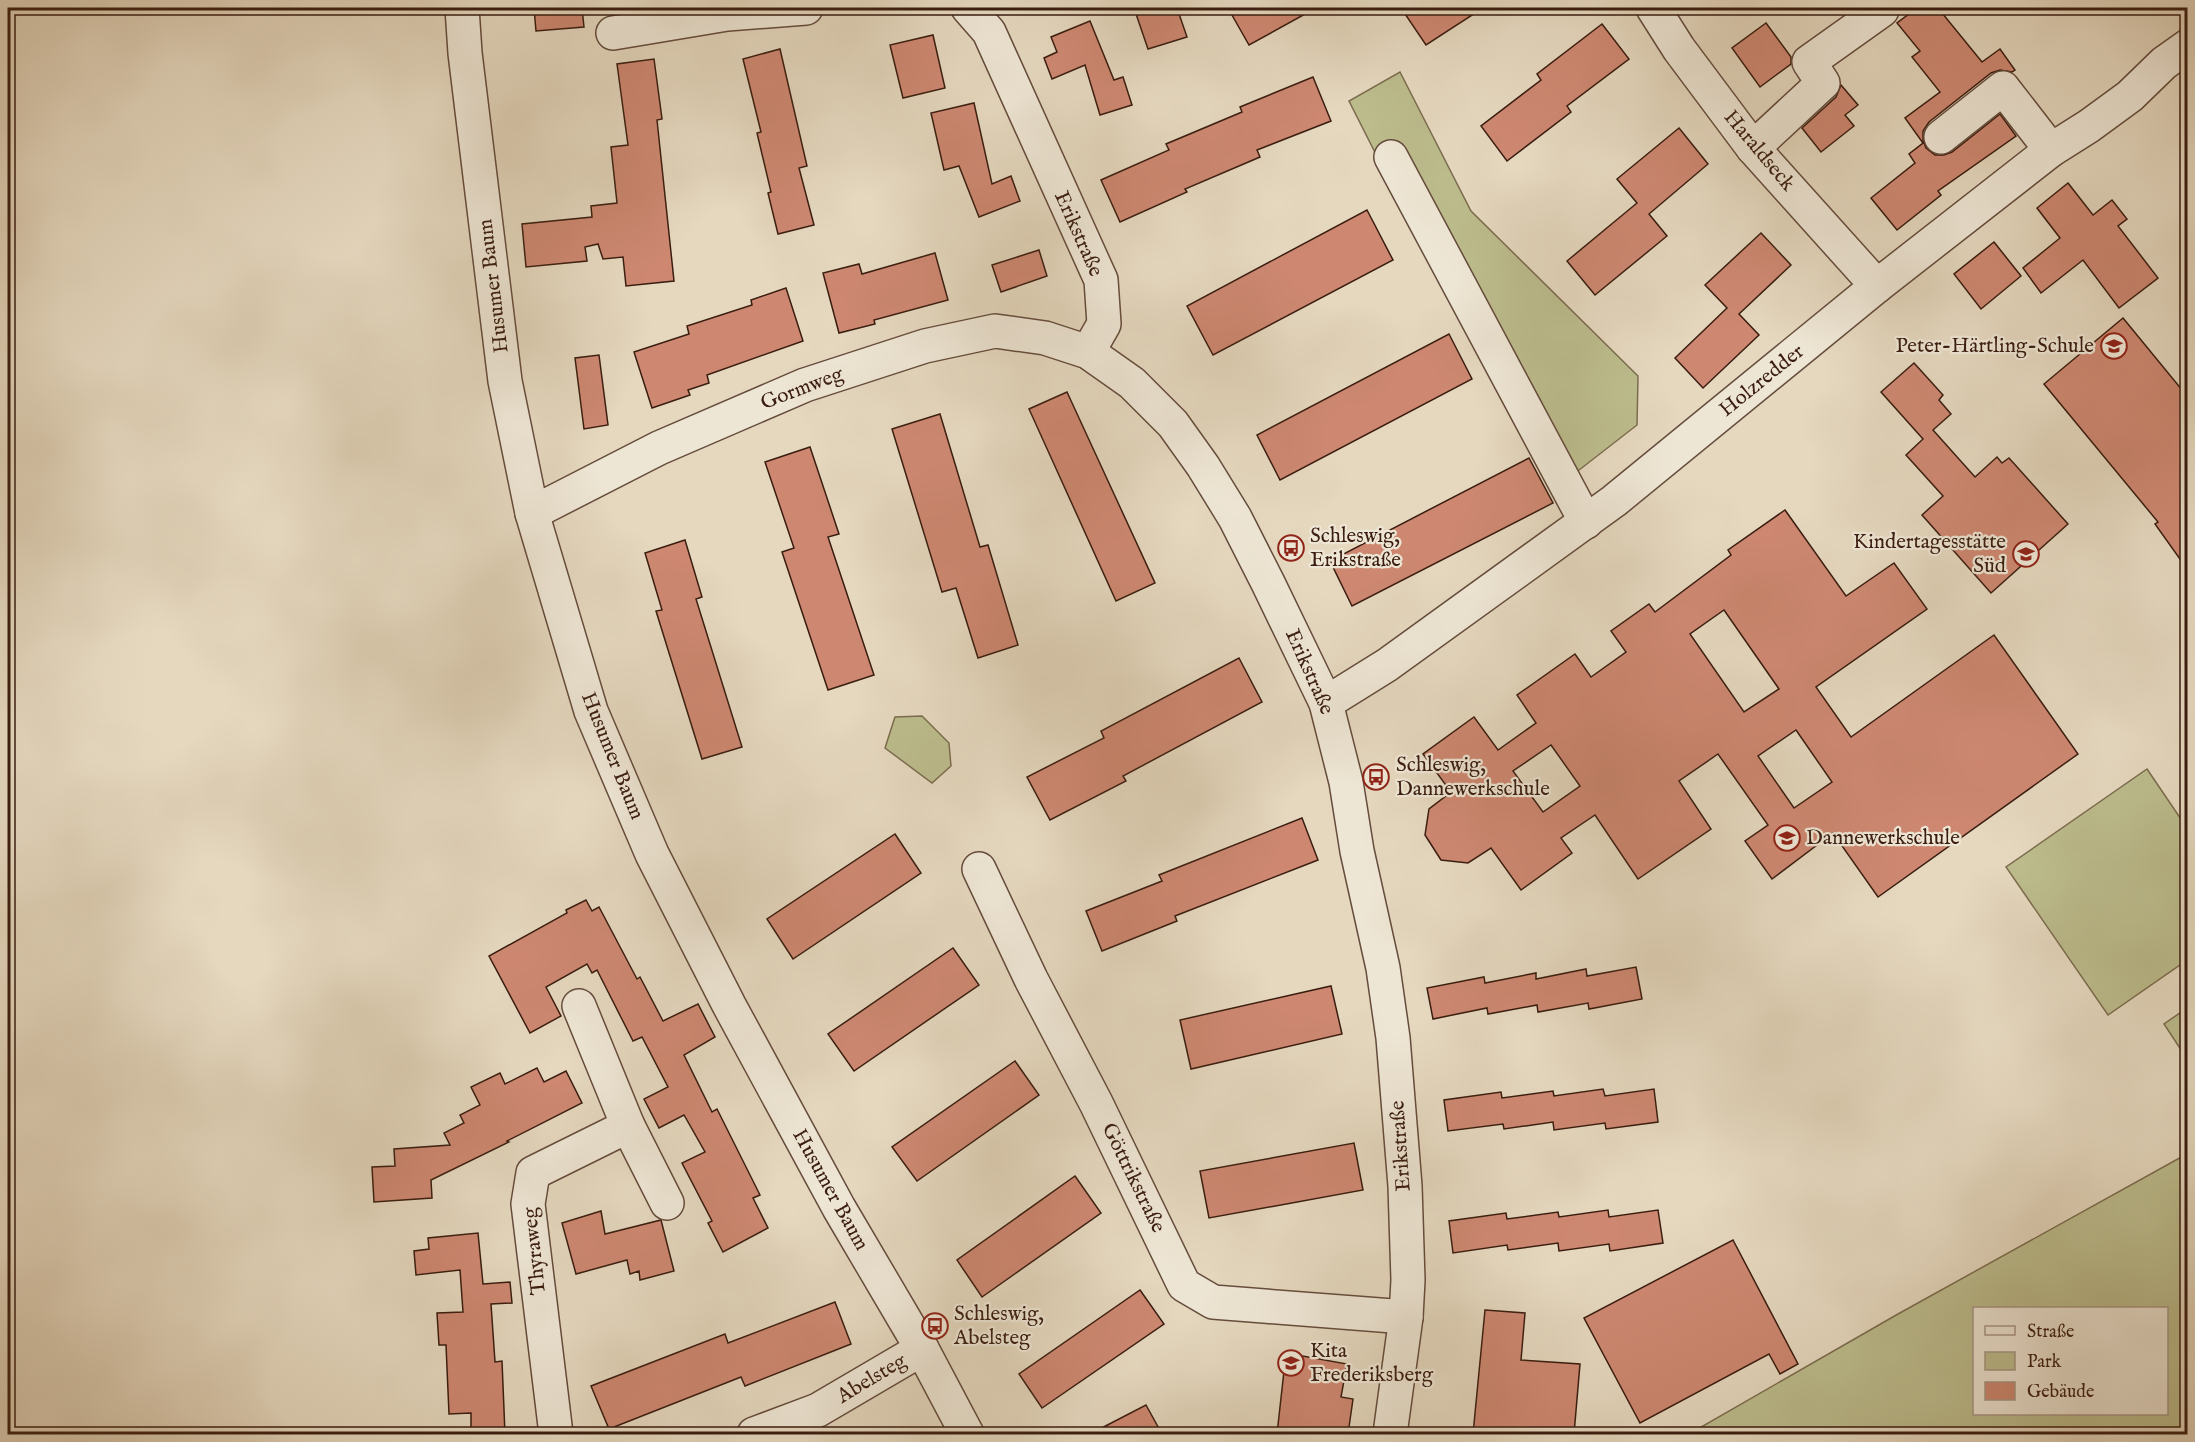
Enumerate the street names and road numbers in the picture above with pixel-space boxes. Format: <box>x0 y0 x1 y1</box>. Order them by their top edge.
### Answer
street label: Haraldseck <box>1717 105 1801 198</box>
street label: Erikstraße <box>1047 187 1109 281</box>
street label: Husumer Baum <box>472 217 516 355</box>
street label: Holzredder <box>1714 338 1810 423</box>
street label: Gormweg <box>757 361 848 417</box>
street label: Erikstraße <box>1278 625 1340 719</box>
street label: Husumer Baum <box>574 688 650 824</box>
street label: Erikstraße <box>1384 1099 1418 1192</box>
street label: Göttrikstraße <box>1095 1119 1171 1238</box>
street label: Husumer Baum <box>785 1124 875 1256</box>
street label: Thyraweg <box>517 1205 553 1296</box>
street label: Abelsteg <box>831 1347 912 1411</box>

